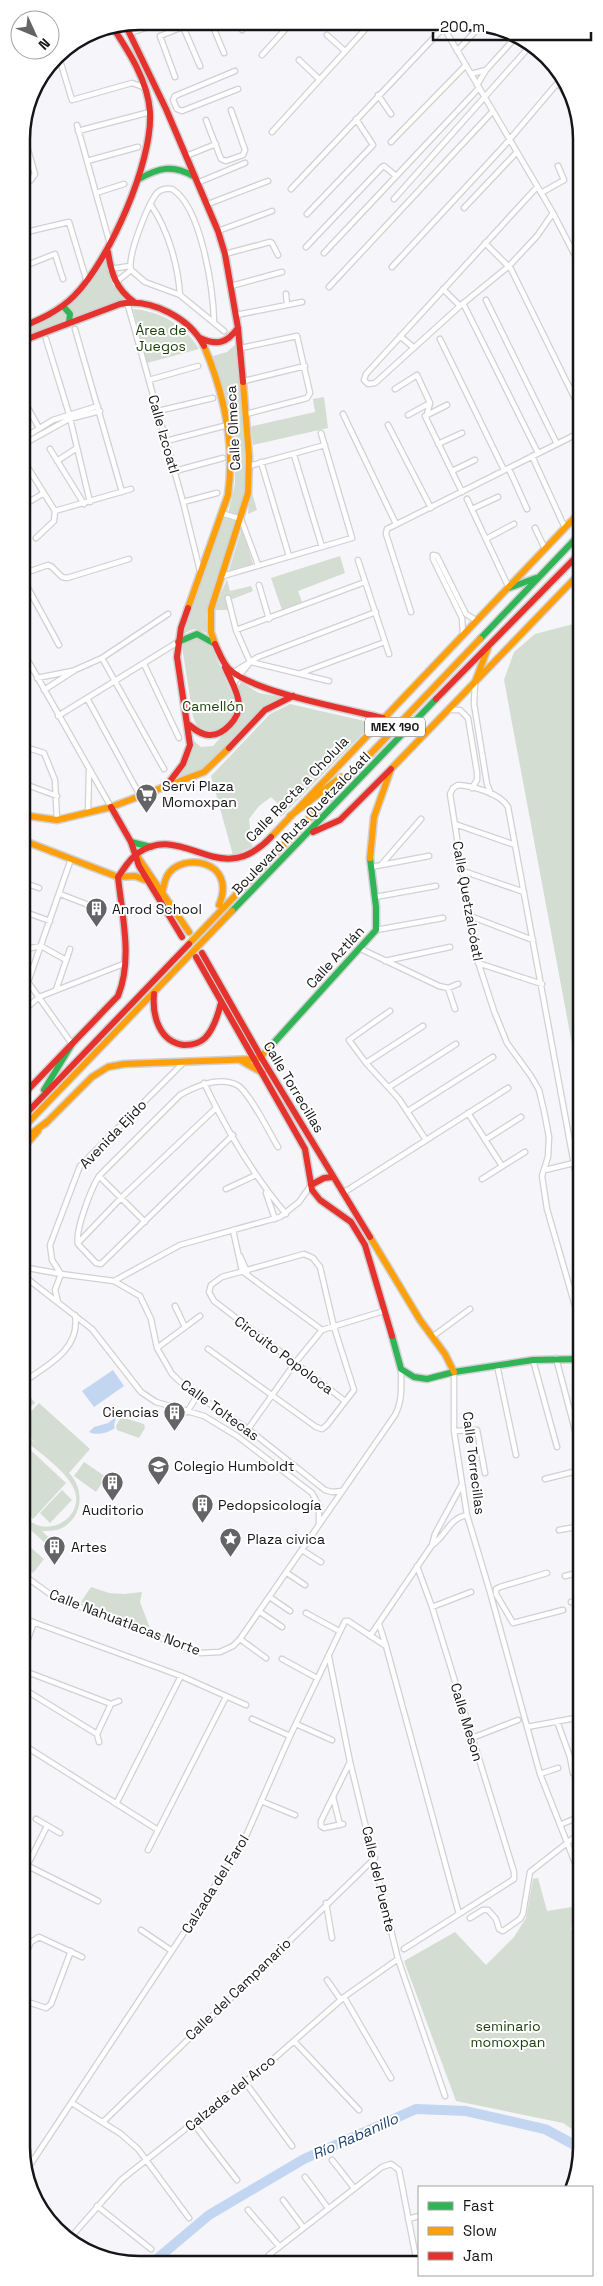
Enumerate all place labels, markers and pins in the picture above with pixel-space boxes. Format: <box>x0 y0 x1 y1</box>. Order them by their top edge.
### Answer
place label: Servi Plaza Momoxpan <box>162 777 237 811</box>
supermarket icon: Servi Plaza Momoxpan <box>134 782 158 813</box>
building icon: Anrod School <box>84 897 108 928</box>
place label: Anrod School <box>112 900 202 918</box>
building icon: Ciencias <box>163 1400 187 1431</box>
place label: Ciencias <box>103 1403 159 1421</box>
school or university icon: Colegio Humboldt <box>146 1454 170 1485</box>
place label: Colegio Humboldt <box>174 1457 294 1475</box>
building icon: Auditorio <box>101 1470 125 1501</box>
building icon: Pedopsicología <box>190 1493 214 1524</box>
place label: Pedopsicología <box>218 1496 322 1514</box>
place label: Auditorio <box>82 1501 144 1519</box>
place icon: Plaza civica <box>219 1527 243 1558</box>
place label: Plaza civica <box>247 1530 325 1548</box>
building icon: Artes <box>43 1535 67 1566</box>
place label: Artes <box>71 1538 107 1556</box>

